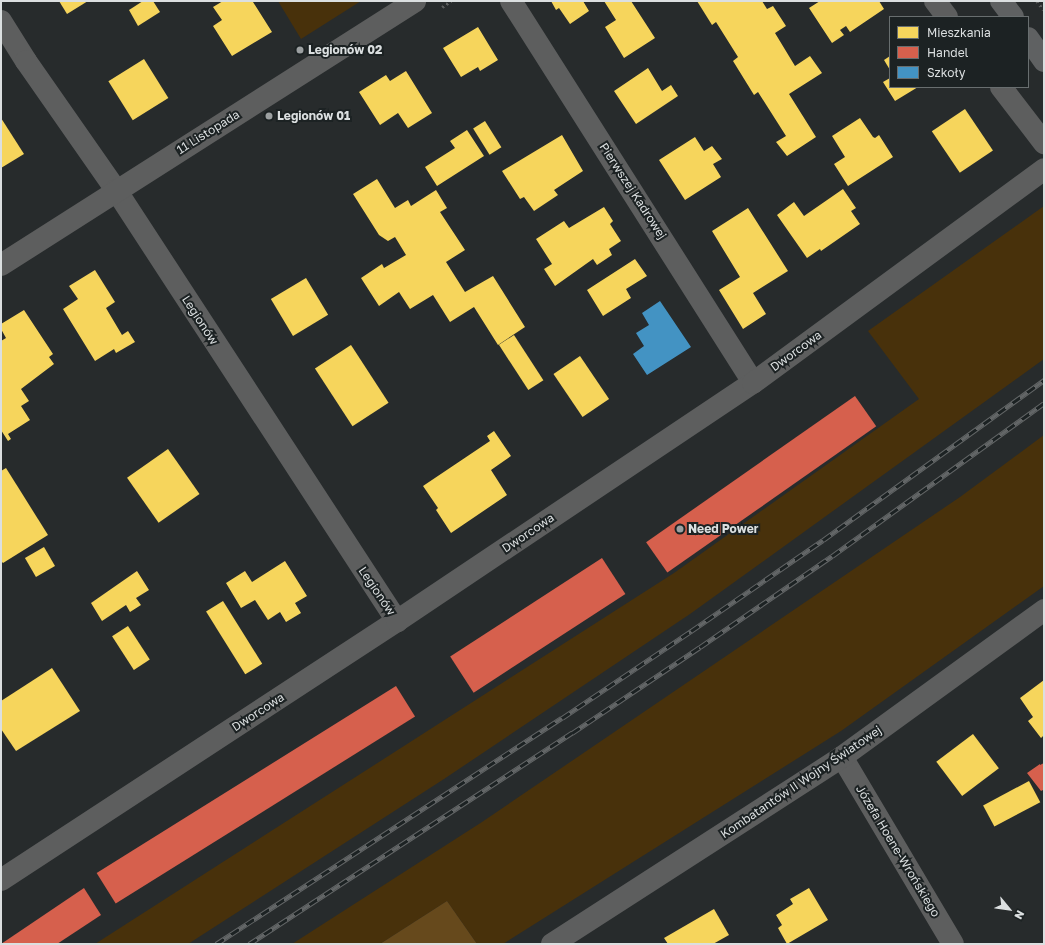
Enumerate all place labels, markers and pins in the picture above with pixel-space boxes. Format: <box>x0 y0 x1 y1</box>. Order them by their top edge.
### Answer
place label: Legionów 02 <box>308 43 382 57</box>
marker: Legionów 02 <box>295 45 305 55</box>
place label: Legionów 01 <box>277 109 350 123</box>
marker: Legionów 01 <box>264 111 274 121</box>
place label: Need Power <box>688 522 758 536</box>
marker: Need Power <box>675 524 685 534</box>

